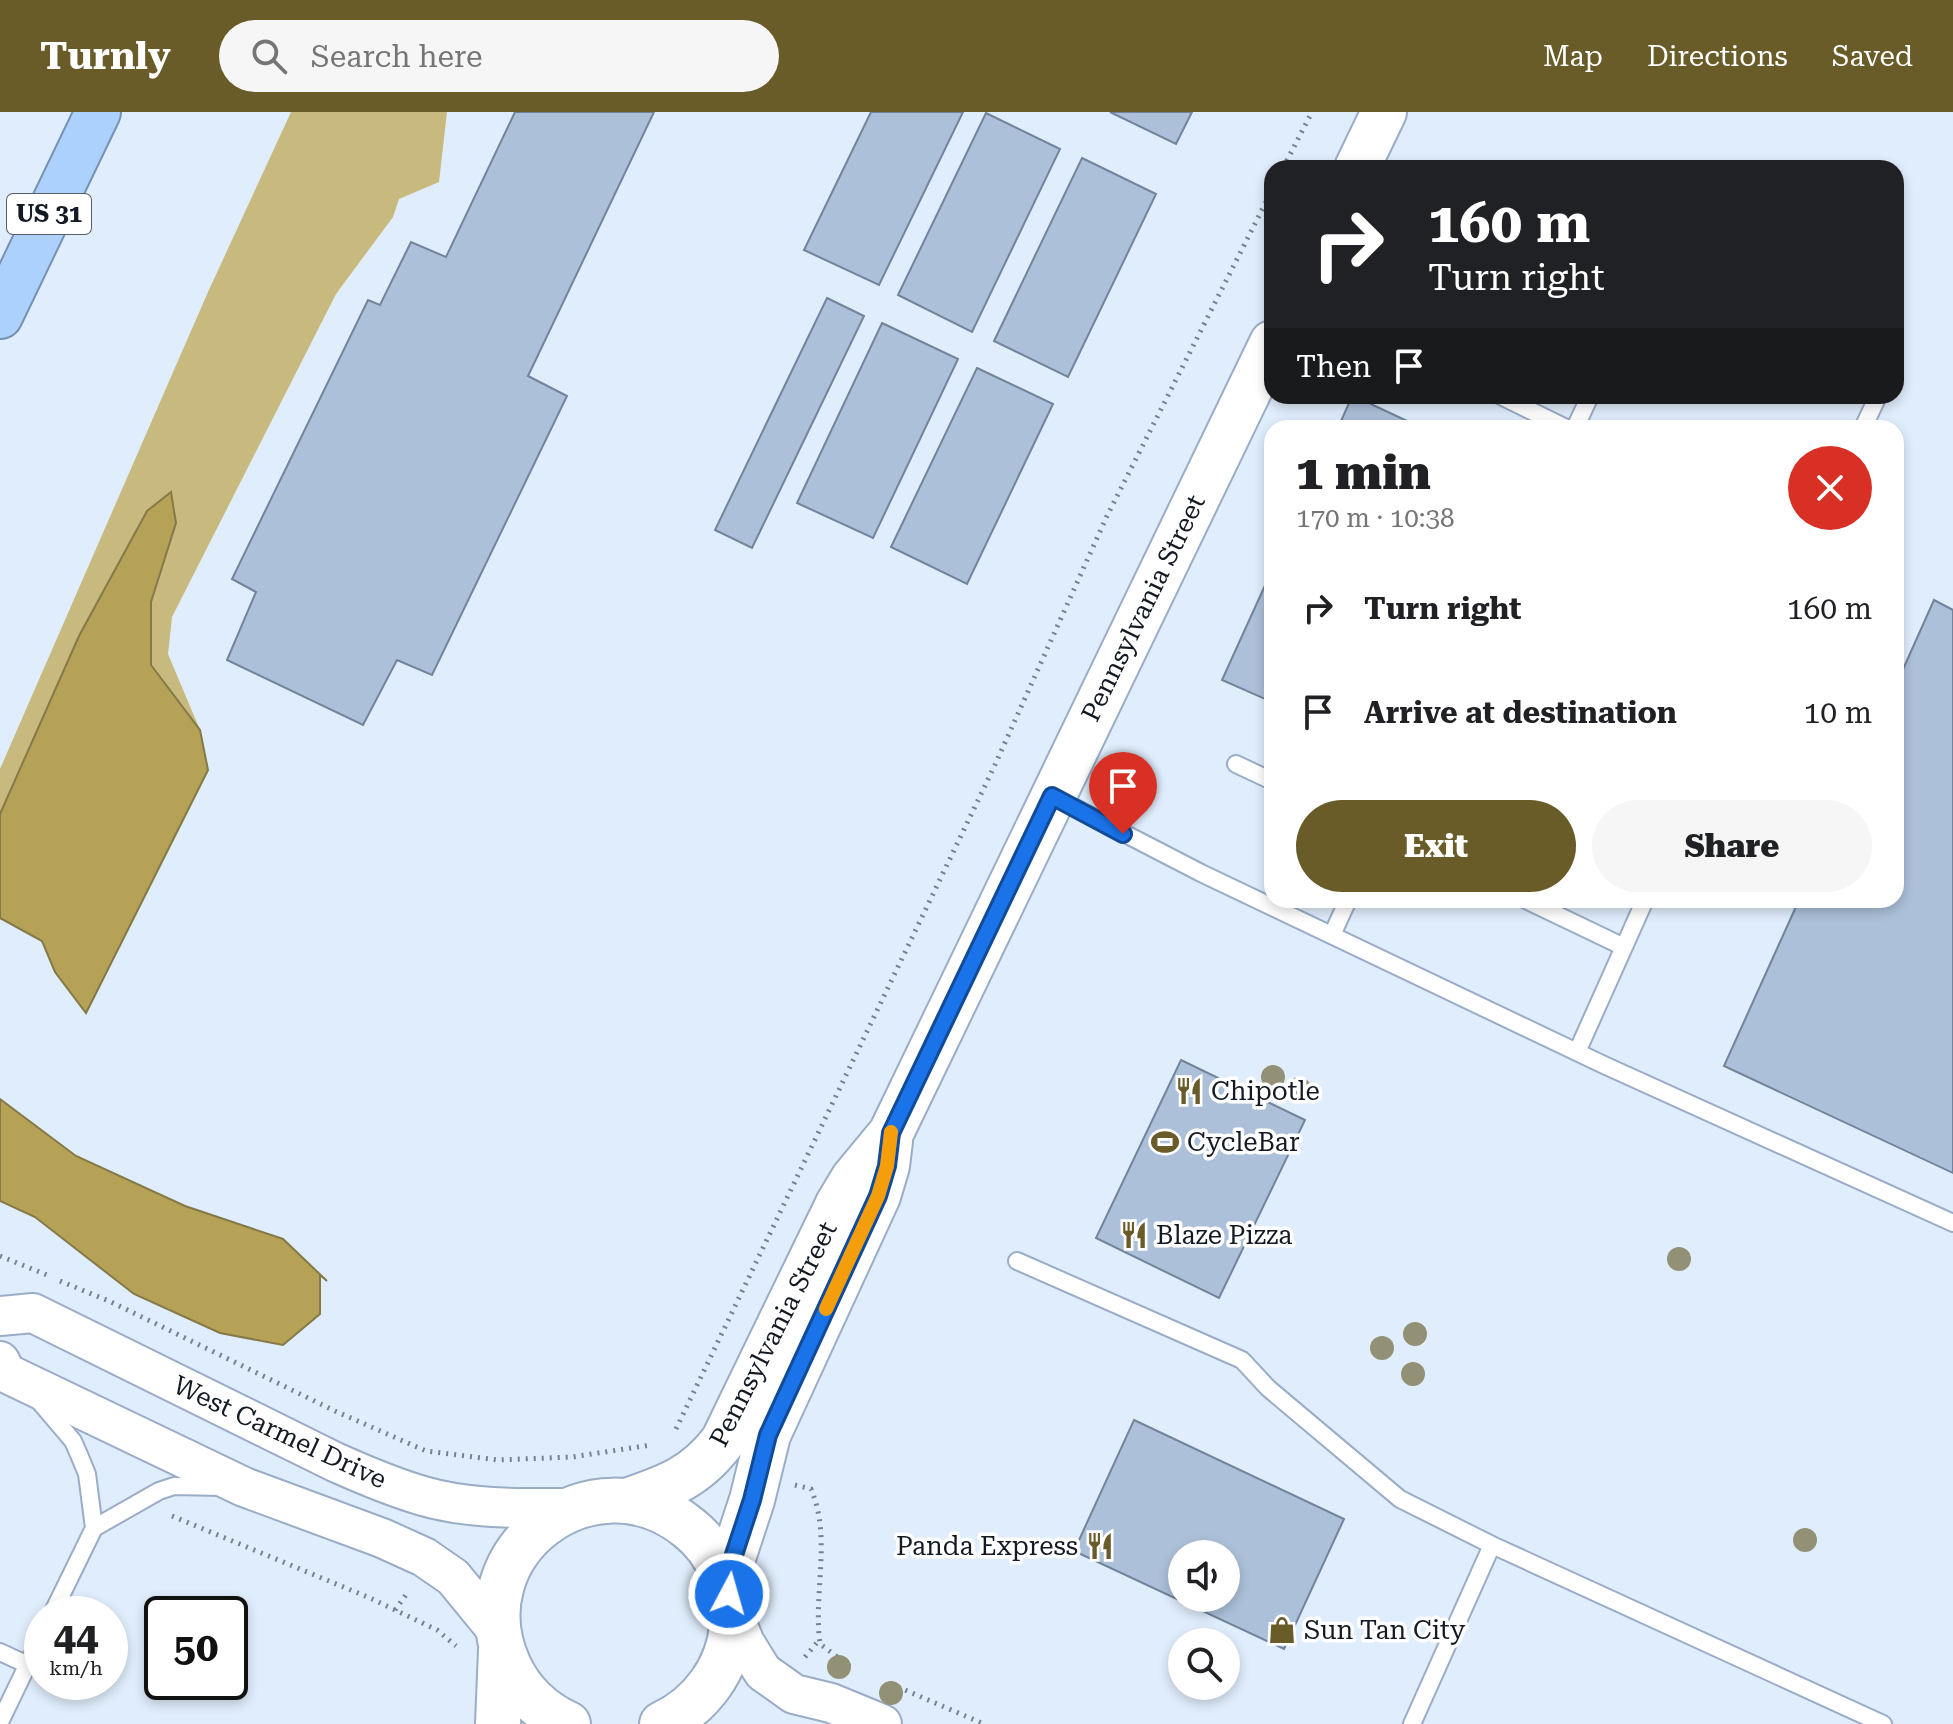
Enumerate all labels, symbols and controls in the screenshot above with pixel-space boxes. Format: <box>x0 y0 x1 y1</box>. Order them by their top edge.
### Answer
search box <box>219 20 779 92</box>
text: Turnly <box>40 34 171 78</box>
icon: search <box>247 34 291 78</box>
text: Search here <box>311 39 483 74</box>
text: Map <box>1543 40 1603 73</box>
text: Directions <box>1647 40 1788 73</box>
text: Saved <box>1832 40 1913 73</box>
text: 160 m <box>1428 190 1590 256</box>
icon: right <box>1296 192 1400 296</box>
road number: US 31 <box>7 194 91 234</box>
text: Turn right <box>1428 257 1605 299</box>
icon: arrive <box>1387 344 1431 388</box>
text: Then <box>1296 349 1371 384</box>
text: 1 min <box>1296 445 1431 501</box>
button: close <box>1788 446 1872 530</box>
street label: Pennsylvania Street <box>1075 490 1211 726</box>
text: 170 m · 10:38 <box>1296 503 1455 533</box>
icon: right <box>1296 586 1340 630</box>
text: Turn right <box>1364 591 1521 626</box>
text: 160 m <box>1787 591 1872 626</box>
icon: arrive <box>1296 690 1340 734</box>
text: Arrive at destination <box>1364 695 1677 730</box>
text: 10 m <box>1803 695 1872 730</box>
pin <box>1089 752 1157 834</box>
icon: arrive <box>1101 764 1145 808</box>
button: Exit <box>1296 800 1576 892</box>
button: Share <box>1592 800 1872 892</box>
restaurant icon: Chipotle <box>1174 1076 1204 1106</box>
place label: Chipotle <box>1211 1076 1320 1106</box>
sports icon: CycleBar <box>1150 1127 1180 1157</box>
place label: CycleBar <box>1187 1127 1300 1157</box>
street label: Pennsylvania Street <box>703 1216 843 1451</box>
restaurant icon: Blaze Pizza <box>1119 1220 1149 1250</box>
place label: Blaze Pizza <box>1156 1220 1292 1250</box>
street label: West Carmel Drive <box>169 1369 391 1495</box>
place label: Panda Express <box>896 1531 1078 1561</box>
restaurant icon: Panda Express <box>1085 1531 1115 1561</box>
map controls <box>1168 1540 1240 1700</box>
button: sound <box>1168 1540 1240 1612</box>
position arrow <box>687 1552 771 1636</box>
speed limit sign: 50 <box>144 1596 248 1700</box>
text: 44 <box>54 1614 98 1661</box>
shop icon: Sun Tan City <box>1267 1615 1297 1645</box>
place label: Sun Tan City <box>1304 1615 1466 1645</box>
button: search <box>1168 1628 1240 1700</box>
text: km/h <box>49 1656 103 1680</box>

